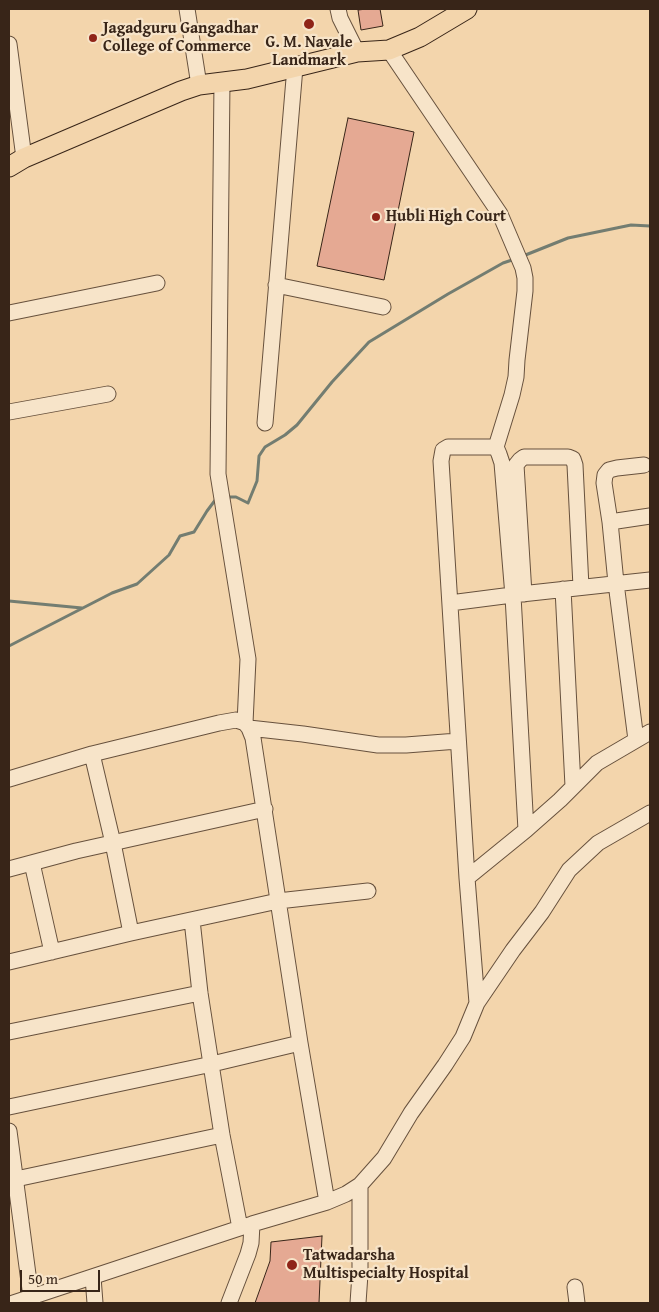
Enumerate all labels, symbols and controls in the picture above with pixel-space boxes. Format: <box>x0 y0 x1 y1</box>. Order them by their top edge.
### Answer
marker: G. M. Navale Landmark <box>302 17 316 31</box>
place label: Jagadguru Gangadhar College of Commerce <box>103 19 258 57</box>
marker: Jagadguru Gangadhar College of Commerce <box>87 32 99 44</box>
place label: G. M. Navale Landmark <box>265 33 353 71</box>
place label: Hubli High Court <box>386 207 506 227</box>
marker: Hubli High Court <box>370 211 382 223</box>
place label: Tatwadarsha Multispecialty Hospital <box>303 1246 469 1284</box>
marker: Tatwadarsha Multispecialty Hospital <box>285 1258 299 1272</box>
scale bar <box>22 1260 102 1292</box>
text: 50 m <box>28 1268 58 1289</box>

